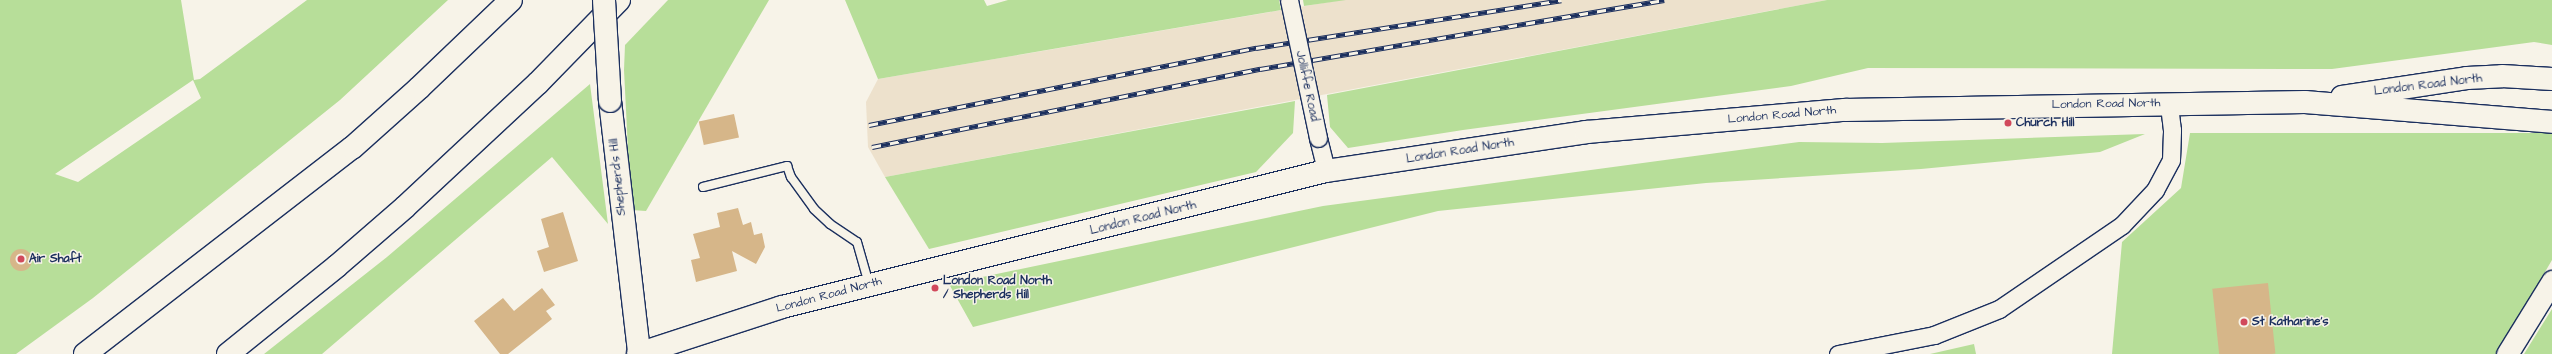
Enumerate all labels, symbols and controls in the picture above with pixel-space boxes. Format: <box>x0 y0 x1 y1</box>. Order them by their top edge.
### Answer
street label: Jolliffe Road <box>1292 49 1322 123</box>
street label: London Road North <box>2373 71 2483 99</box>
street label: London Road North <box>2051 96 2161 112</box>
street label: London Road North <box>1727 103 1837 127</box>
place label: Church Hill <box>2016 116 2074 130</box>
marker: Church Hill <box>2003 118 2013 128</box>
street label: London Road North <box>1405 135 1515 167</box>
street label: Shepherd's Hill <box>607 138 629 216</box>
street label: London Road North <box>1088 198 1198 238</box>
place label: Air Shaft <box>29 252 82 266</box>
marker: Air Shaft <box>16 254 26 264</box>
street label: London Road North <box>775 274 883 316</box>
place label: London Road North / Shepherds Hill <box>943 274 1052 302</box>
marker: London Road North / Shepherds Hill <box>930 283 940 293</box>
place label: St Katharine's <box>2252 315 2329 329</box>
marker: St Katharine's <box>2239 317 2249 327</box>

